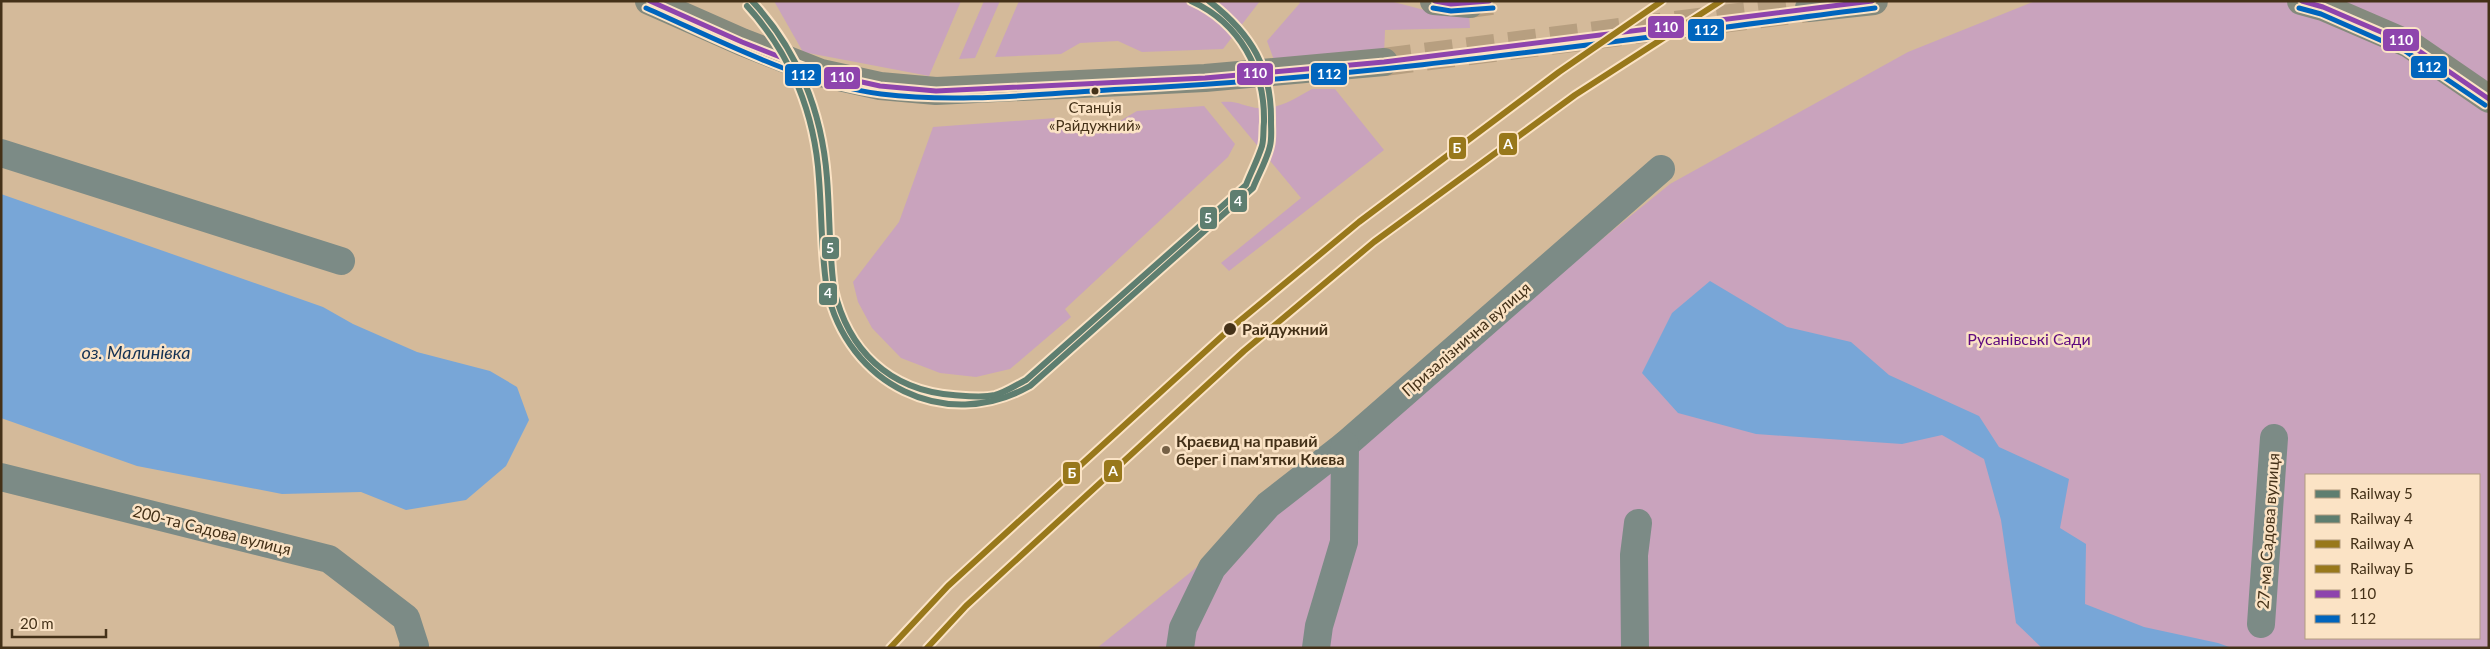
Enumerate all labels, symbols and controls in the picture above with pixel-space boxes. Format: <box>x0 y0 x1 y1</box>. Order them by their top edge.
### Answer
line badge: 110 <box>1647 15 1685 39</box>
text: 110 <box>1654 18 1678 35</box>
line badge: 112 <box>1687 18 1725 42</box>
text: 112 <box>1694 21 1718 38</box>
line badge: 110 <box>2382 28 2420 52</box>
text: 110 <box>2389 31 2413 48</box>
line badge: 112 <box>2410 55 2448 79</box>
text: 112 <box>2417 58 2441 75</box>
line badge: 110 <box>1236 62 1274 86</box>
line badge: 112 <box>1310 62 1348 86</box>
line badge: 112 <box>784 63 822 87</box>
text: 110 <box>1243 64 1267 81</box>
text: 112 <box>1317 65 1341 82</box>
text: 112 <box>791 66 815 83</box>
line badge: 110 <box>823 66 861 90</box>
text: 110 <box>830 68 854 85</box>
marker: Станція «Райдужний» <box>1090 86 1100 96</box>
place label: Станція «Райдужний» <box>1049 98 1141 134</box>
line badge: A <box>1498 132 1518 156</box>
text: A <box>1502 135 1513 152</box>
line badge: Б <box>1448 136 1467 160</box>
text: Б <box>1453 139 1462 156</box>
line badge: 4 <box>1229 189 1248 213</box>
text: 4 <box>1234 192 1242 209</box>
line badge: 5 <box>1199 206 1218 230</box>
text: 5 <box>1204 209 1212 226</box>
line badge: 5 <box>821 236 840 260</box>
text: 5 <box>826 239 834 256</box>
street label: Призалізнична вулиця <box>1397 278 1534 400</box>
line badge: 4 <box>818 282 838 306</box>
text: 4 <box>824 284 832 301</box>
place label: Райдужний <box>1242 319 1328 338</box>
marker: Райдужний <box>1222 321 1238 337</box>
park label: Русанівські Сади <box>1967 329 2091 348</box>
water label: оз. Малинівка <box>82 341 190 363</box>
place label: Краєвид на правий берег і пам'ятки Києва <box>1176 431 1345 468</box>
marker: Краєвид на правий берег і пам'ятки Києва <box>1160 444 1172 456</box>
street label: 27-ма Садова вулиця <box>2253 452 2282 610</box>
line badge: A <box>1103 459 1123 483</box>
line badge: Б <box>1062 461 1081 485</box>
text: A <box>1107 462 1118 479</box>
text: Б <box>1068 464 1077 481</box>
legend <box>2305 474 2480 639</box>
text: Railway 5 <box>2350 484 2413 502</box>
street label: 200-та Садова вулиця <box>131 501 293 558</box>
text: Railway 4 <box>2350 509 2413 527</box>
text: Railway A <box>2350 534 2415 552</box>
text: Railway Б <box>2350 559 2413 577</box>
text: 110 <box>2350 584 2376 602</box>
scale bar <box>12 606 106 638</box>
text: 112 <box>2350 609 2376 627</box>
text: 20 m <box>20 614 54 632</box>

